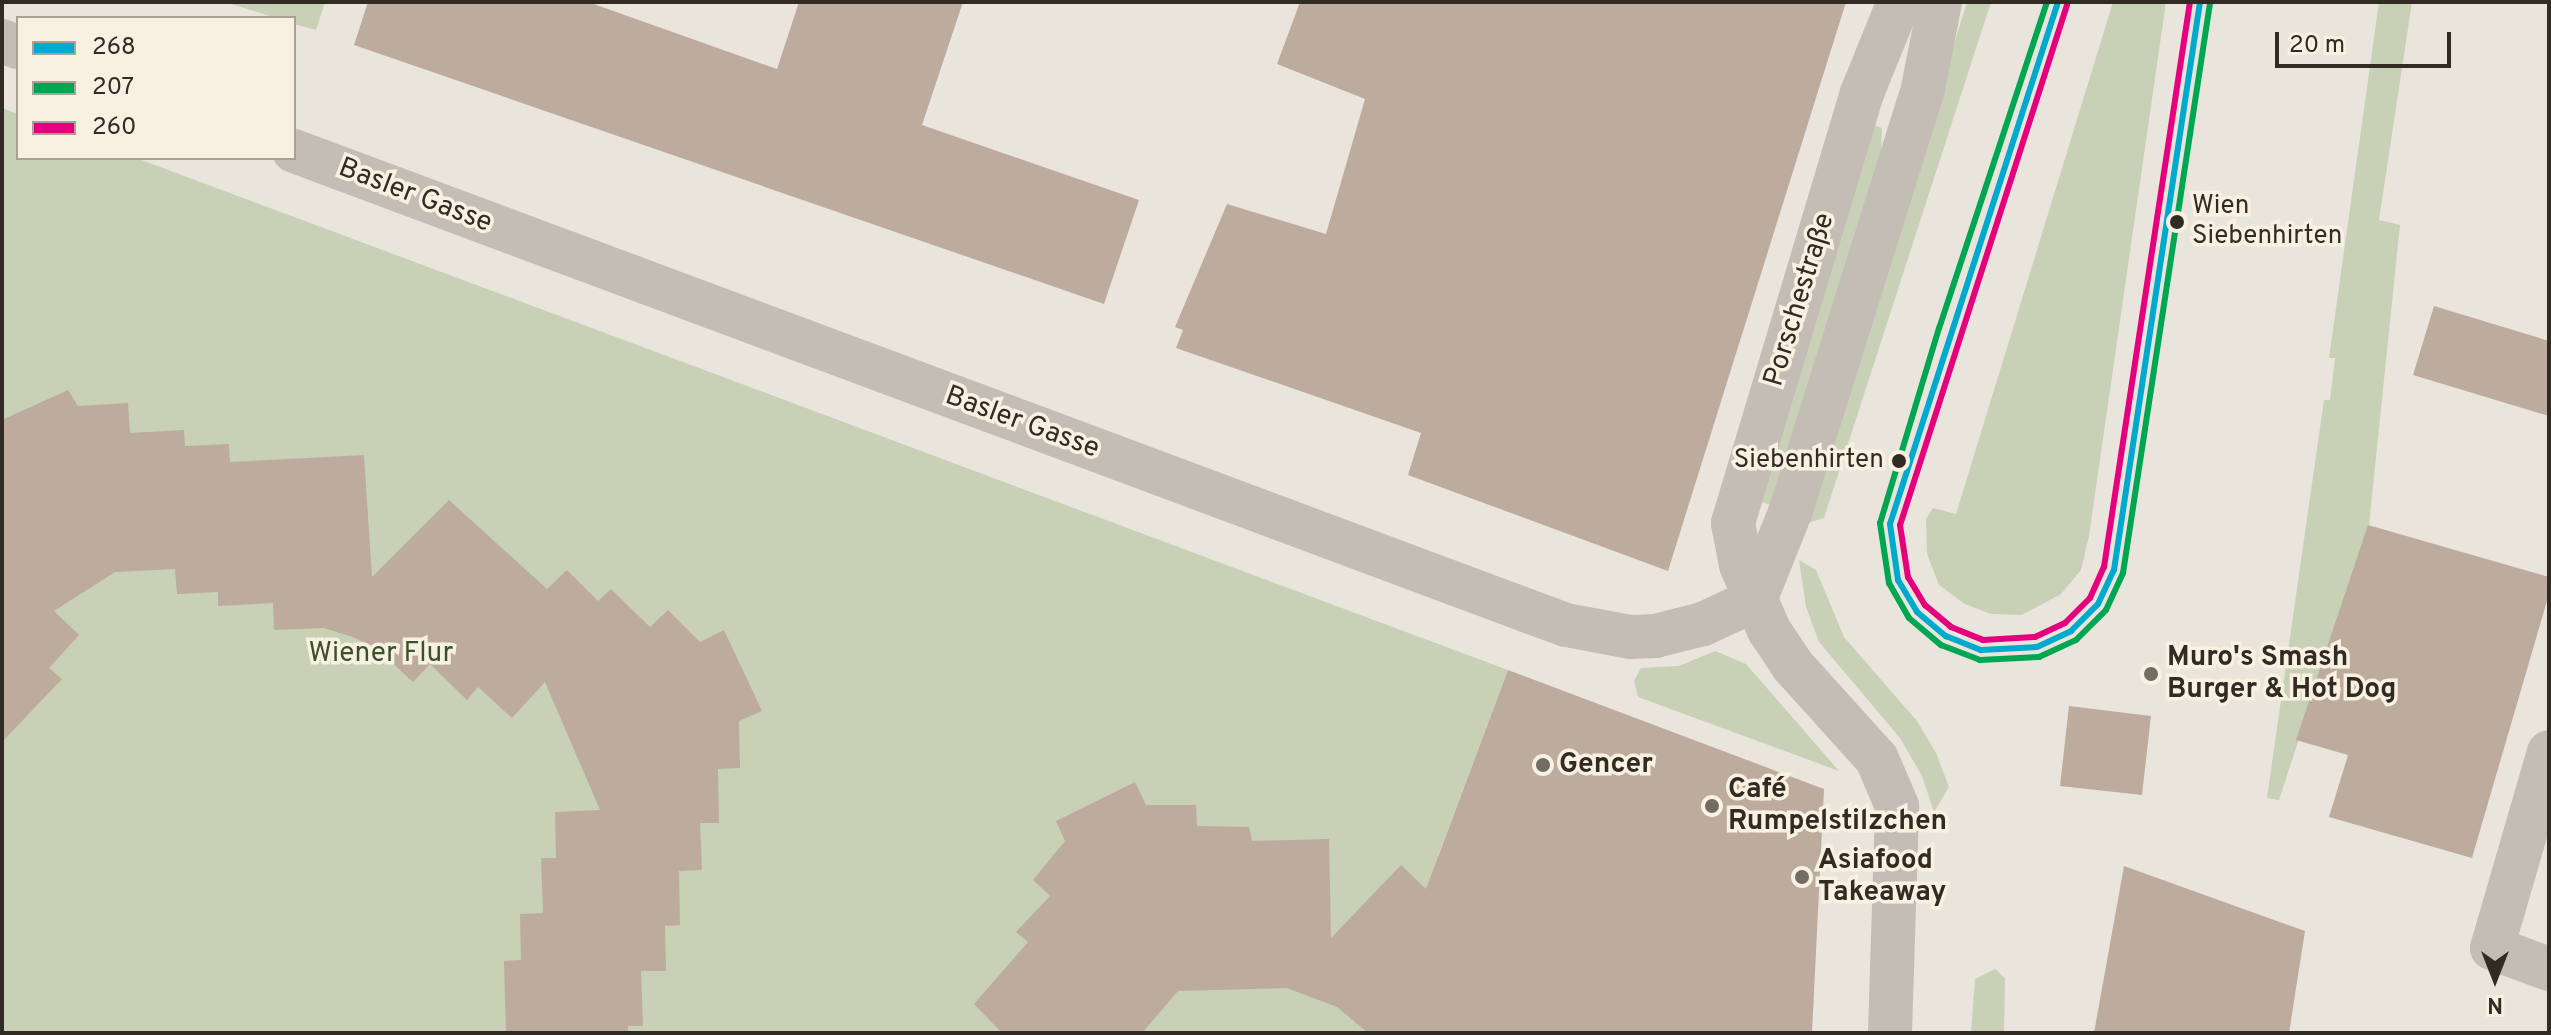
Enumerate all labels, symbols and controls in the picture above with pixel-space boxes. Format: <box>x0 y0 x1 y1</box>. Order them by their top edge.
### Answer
legend <box>16 16 296 160</box>
scale bar <box>2279 16 2455 66</box>
text: 20 m <box>2289 31 2345 61</box>
text: 268 <box>92 33 136 63</box>
text: 207 <box>92 73 134 103</box>
text: 260 <box>92 113 136 143</box>
street label: Basler Gasse <box>334 151 496 241</box>
place label: Wien Siebenhirten <box>2192 191 2342 252</box>
street label: Porschestraße <box>1758 209 1842 391</box>
marker: Wien Siebenhirten <box>2169 214 2185 230</box>
street label: Basler Gasse <box>940 380 1104 466</box>
place label: Siebenhirten <box>1734 445 1884 477</box>
marker: Siebenhirten <box>1891 453 1907 469</box>
park label: Wiener Flur <box>309 637 453 671</box>
place label: Muro's Smash Burger & Hot Dog <box>2167 641 2396 707</box>
marker: Muro's Smash Burger & Hot Dog <box>2142 665 2160 683</box>
place label: Gencer <box>1559 748 1653 782</box>
marker: Gencer <box>1534 756 1552 774</box>
place label: Café Rumpelstilzchen <box>1728 773 1947 839</box>
marker: Café Rumpelstilzchen <box>1703 797 1721 815</box>
place label: Asiafood Takeaway <box>1818 844 1946 910</box>
marker: Asiafood Takeaway <box>1793 868 1811 886</box>
north arrow <box>2455 939 2535 1019</box>
text: N <box>2487 990 2503 1017</box>

